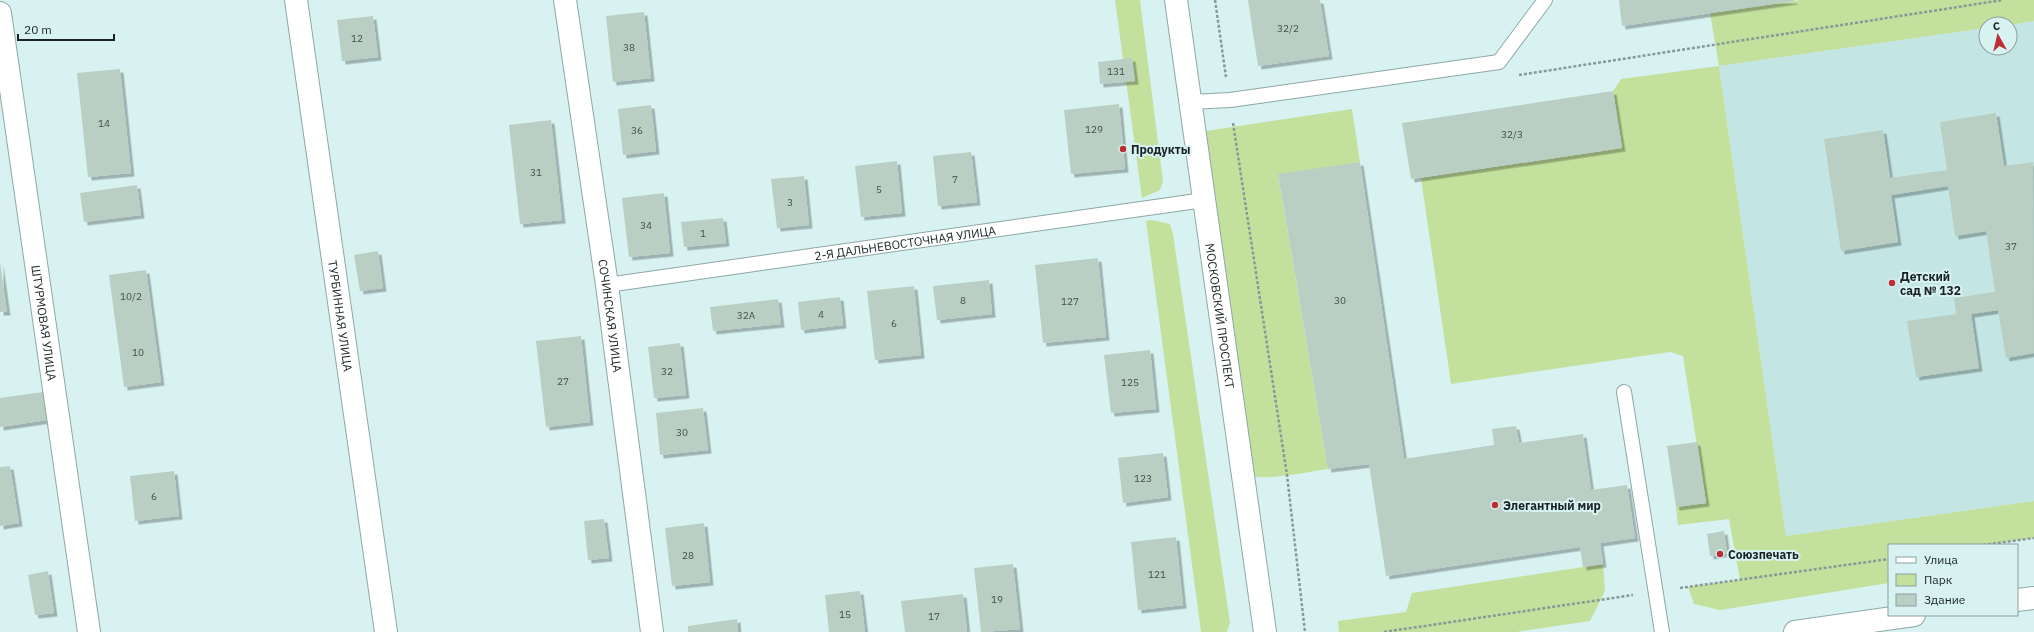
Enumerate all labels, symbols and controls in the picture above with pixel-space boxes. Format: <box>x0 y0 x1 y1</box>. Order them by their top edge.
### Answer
scale bar <box>18 16 114 42</box>
north arrow <box>1978 16 2018 56</box>
text: С <box>1992 19 2001 34</box>
text: 20 m <box>24 22 52 37</box>
house number: 32/2 <box>1277 22 1299 35</box>
house number: 12 <box>351 32 363 45</box>
house number: 38 <box>623 41 635 54</box>
house number: 131 <box>1107 65 1125 78</box>
house number: 14 <box>98 117 110 130</box>
house number: 129 <box>1085 123 1103 136</box>
house number: 36 <box>631 124 643 137</box>
house number: 32/3 <box>1501 128 1523 141</box>
place label: Продукты <box>1131 142 1190 157</box>
marker: Продукты <box>1118 144 1128 154</box>
house number: 31 <box>530 166 542 179</box>
house number: 7 <box>952 173 958 186</box>
house number: 5 <box>876 183 882 196</box>
house number: 3 <box>787 196 793 209</box>
house number: 34 <box>640 219 652 232</box>
street label: 2-Я ДАЛЬНЕВОСТОЧНАЯ УЛИЦА <box>813 222 997 263</box>
house number: 1 <box>700 227 706 240</box>
house number: 37 <box>2005 240 2017 253</box>
street label: МОСКОВСКИЙ ПРОСПЕКТ <box>1203 242 1238 390</box>
street label: СОЧИНСКАЯ УЛИЦА <box>596 258 626 373</box>
street label: ТУРБИННАЯ УЛИЦА <box>326 259 356 373</box>
street label: ШТУРМОВАЯ УЛИЦА <box>29 264 60 382</box>
place label: Детский сад № 132 <box>1900 269 1961 298</box>
marker: Детский сад № 132 <box>1887 278 1897 288</box>
house number: 10/2 <box>120 290 142 303</box>
house number: 8 <box>960 294 966 307</box>
house number: 30 <box>1334 294 1346 307</box>
house number: 127 <box>1061 295 1079 308</box>
house number: 4 <box>818 308 824 321</box>
house number: 32А <box>737 309 756 322</box>
house number: 6 <box>891 317 897 330</box>
house number: 10 <box>132 346 144 359</box>
house number: 32 <box>661 365 673 378</box>
house number: 27 <box>557 375 569 388</box>
house number: 125 <box>1121 376 1139 389</box>
house number: 30 <box>676 426 688 439</box>
house number: 123 <box>1134 472 1152 485</box>
house number: 6 <box>151 490 157 503</box>
place label: Элегантный мир <box>1503 498 1601 513</box>
marker: Элегантный мир <box>1490 500 1500 510</box>
legend <box>1888 544 2018 616</box>
place label: Союзпечать <box>1728 547 1799 562</box>
house number: 28 <box>682 549 694 562</box>
marker: Союзпечать <box>1715 549 1725 559</box>
text: Улица <box>1924 552 1958 567</box>
house number: 121 <box>1148 568 1166 581</box>
text: Парк <box>1924 572 1953 587</box>
text: Здание <box>1924 592 1966 607</box>
house number: 19 <box>991 593 1003 606</box>
house number: 15 <box>839 608 851 621</box>
house number: 17 <box>928 610 940 623</box>

